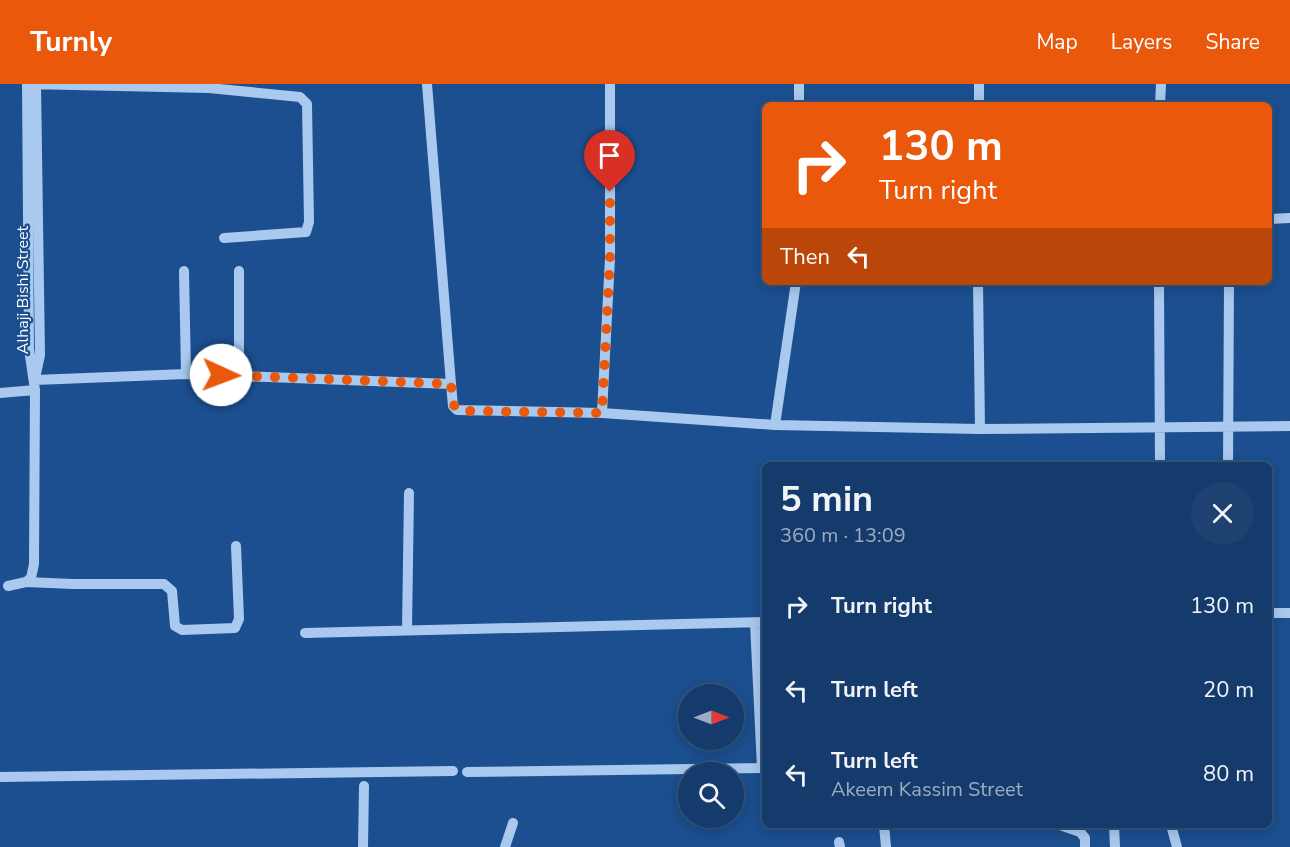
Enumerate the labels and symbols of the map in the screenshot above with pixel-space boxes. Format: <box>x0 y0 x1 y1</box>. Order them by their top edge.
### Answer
pin <box>584 130 635 192</box>
street label: Alhaji Bishi Street <box>12 225 34 354</box>
position arrow <box>189 343 253 407</box>
north arrow <box>678 684 744 750</box>

